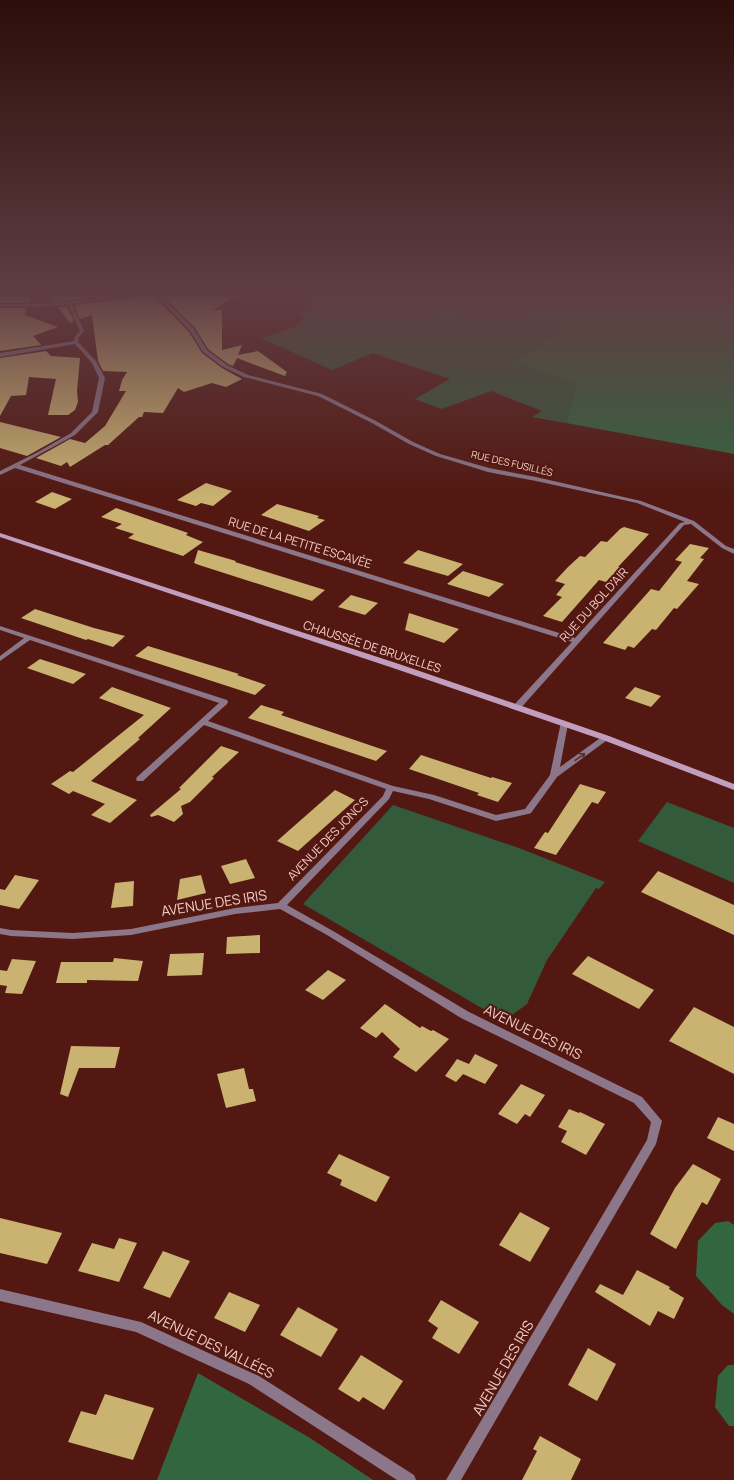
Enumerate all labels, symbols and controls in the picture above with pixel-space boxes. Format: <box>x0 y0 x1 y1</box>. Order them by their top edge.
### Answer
street label: RUE DES FUSILLÉS <box>470 447 554 479</box>
street label: RUE DE LA PETITE ESCAVÉE <box>226 513 374 572</box>
street label: RUE DU BOL D'AIR <box>555 563 632 646</box>
street label: CHAUSSÉE DE BRUXELLES <box>301 616 443 677</box>
one-way arrow <box>574 753 585 761</box>
street label: AVENUE DES JONCS <box>283 793 372 884</box>
street label: AVENUE DES IRIS <box>160 885 269 920</box>
street label: AVENUE DES IRIS <box>481 1000 586 1064</box>
street label: AVENUE DES VALLÉES <box>145 1305 278 1382</box>
street label: AVENUE DES IRIS <box>468 1316 538 1419</box>

